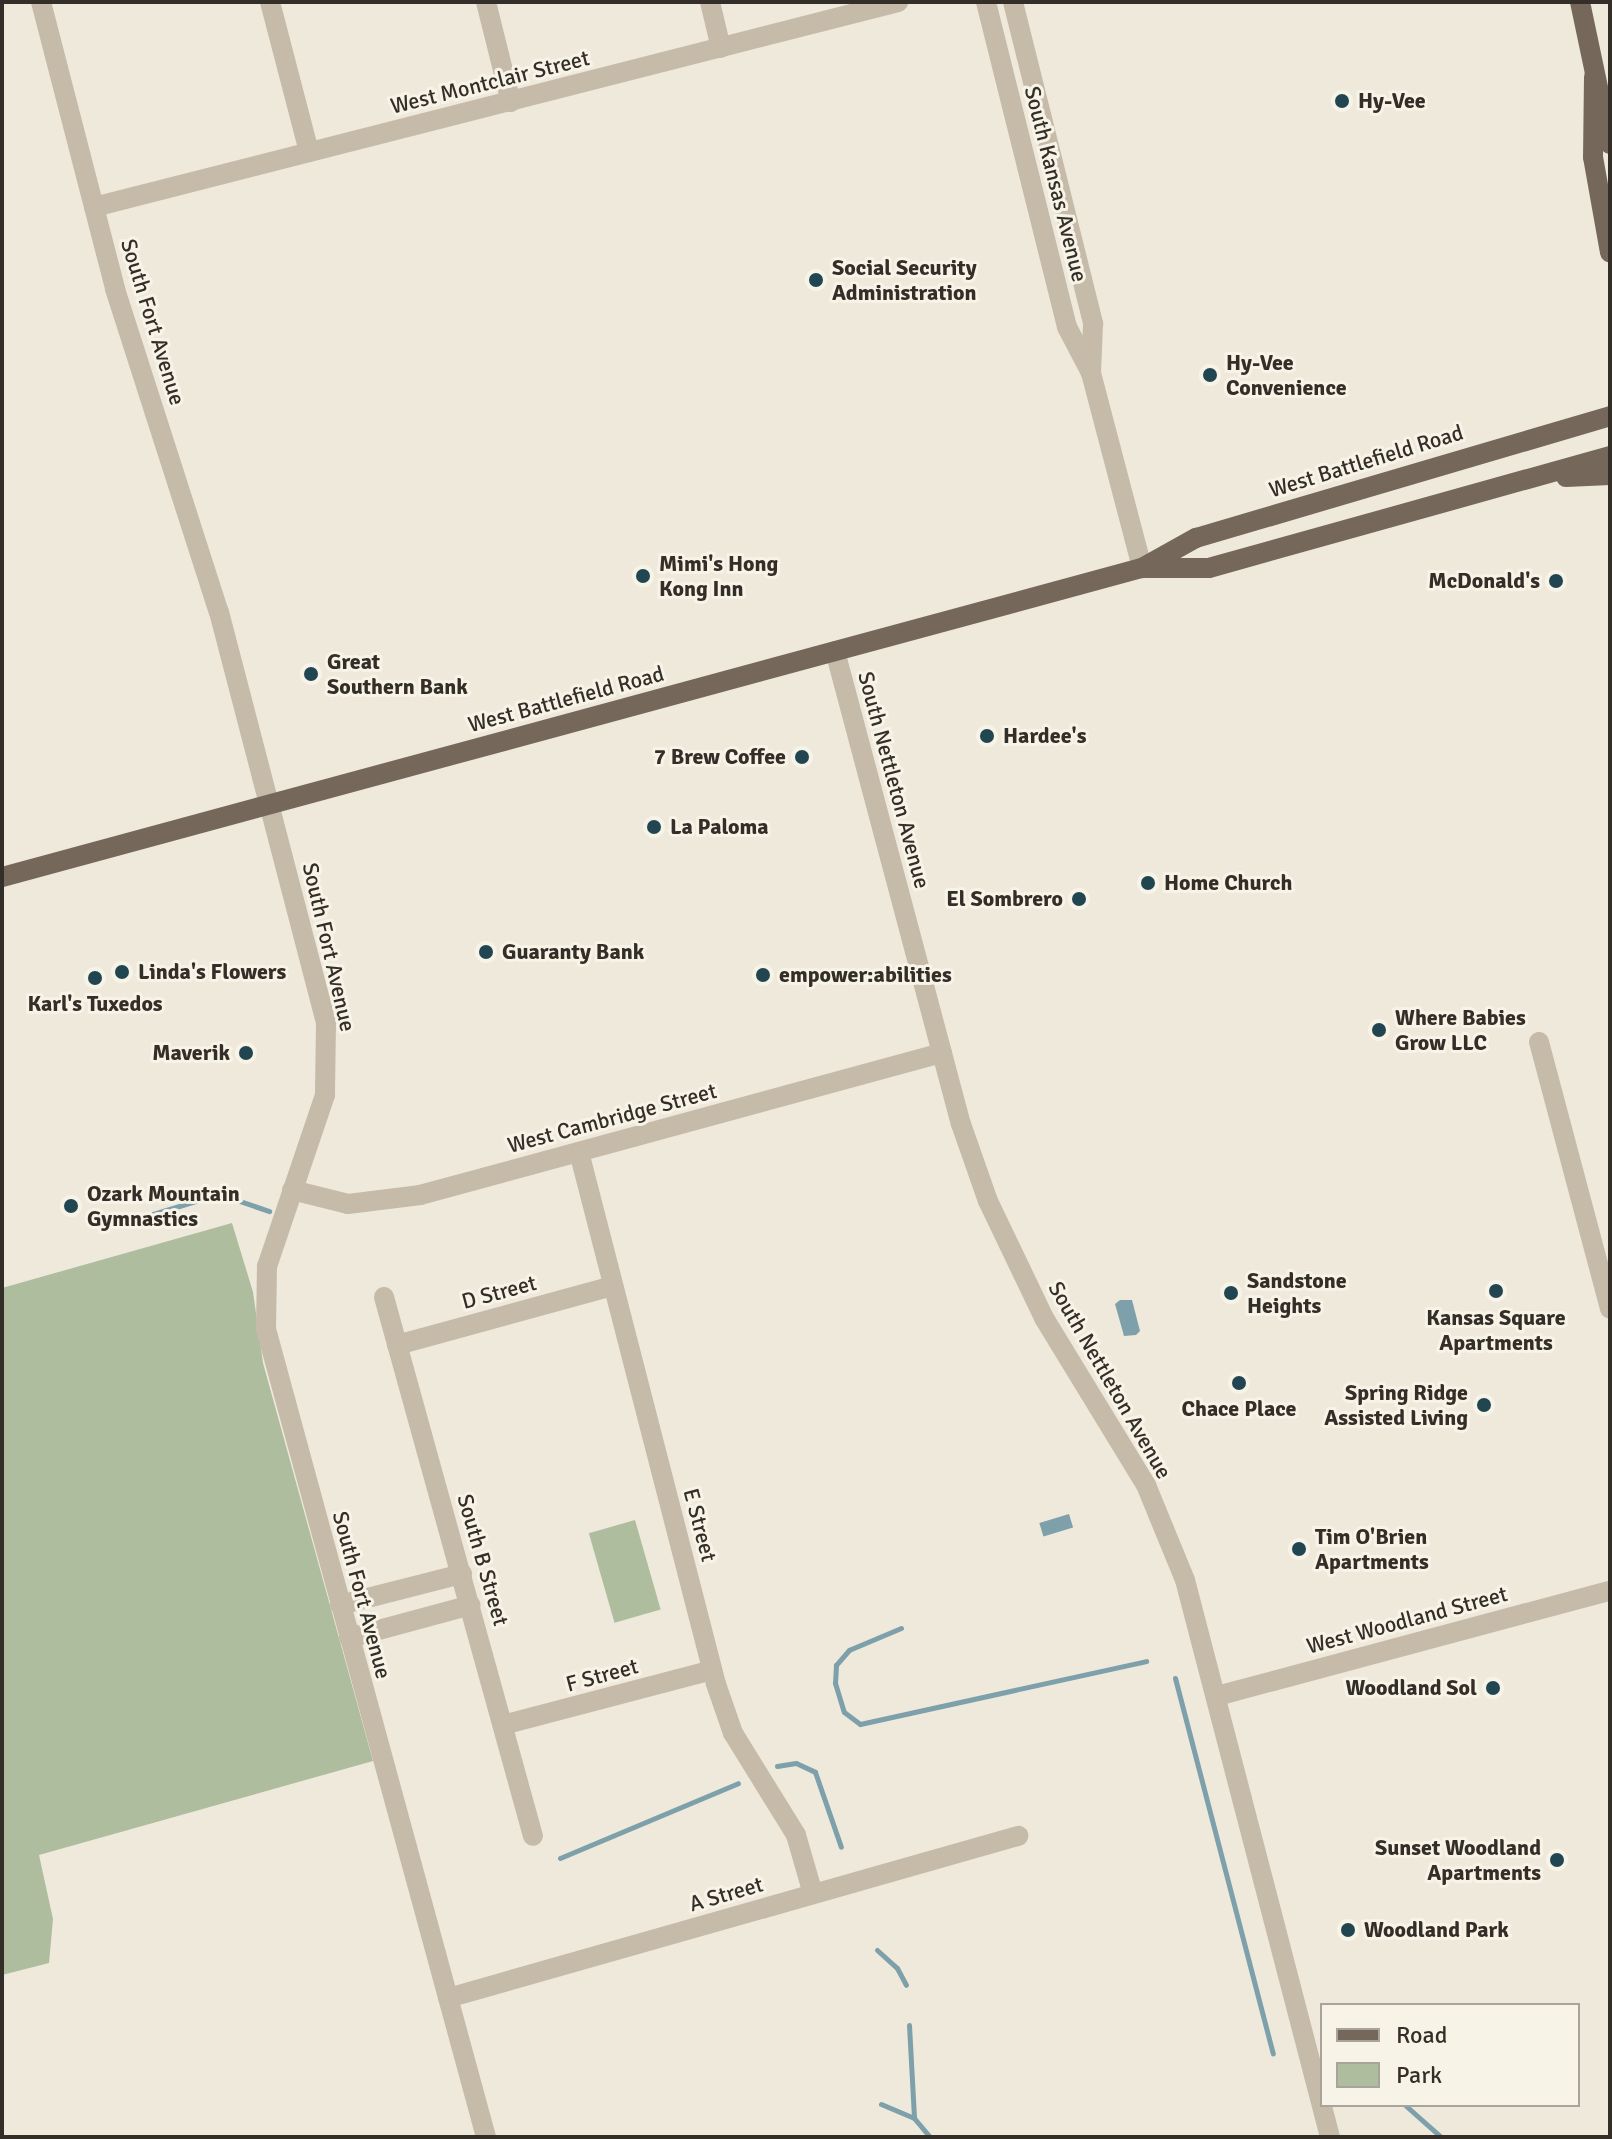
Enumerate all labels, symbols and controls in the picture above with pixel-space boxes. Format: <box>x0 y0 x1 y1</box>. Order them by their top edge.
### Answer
street label: West Montclair Street <box>388 45 592 119</box>
street label: South Kansas Avenue <box>1019 84 1093 284</box>
place label: Hy-Vee <box>1358 88 1426 114</box>
marker: Hy-Vee <box>1333 92 1351 110</box>
street label: South Fort Avenue <box>115 236 191 408</box>
place label: Social Security Administration <box>832 254 977 306</box>
marker: Social Security Administration <box>807 271 825 289</box>
place label: Hy-Vee Convenience <box>1226 349 1347 400</box>
marker: Hy-Vee Convenience <box>1201 366 1219 384</box>
street label: West Battlefield Road <box>1266 419 1466 503</box>
place label: Mimi's Hong Kong Inn <box>659 550 778 602</box>
marker: Mimi's Hong Kong Inn <box>634 567 652 585</box>
place label: McDonald's <box>1428 568 1540 594</box>
marker: McDonald's <box>1547 572 1565 590</box>
place label: Great Southern Bank <box>327 648 468 700</box>
street label: West Battlefield Road <box>465 660 667 738</box>
marker: Great Southern Bank <box>302 665 320 683</box>
street label: South Nettleton Avenue <box>852 669 936 891</box>
place label: Hardee's <box>1003 723 1086 749</box>
marker: Hardee's <box>978 727 996 745</box>
place label: 7 Brew Coffee <box>654 744 786 770</box>
marker: 7 Brew Coffee <box>793 748 811 766</box>
place label: La Paloma <box>670 814 769 840</box>
marker: La Paloma <box>645 818 663 836</box>
street label: South Fort Avenue <box>297 860 361 1034</box>
place label: Home Church <box>1164 870 1292 896</box>
marker: Home Church <box>1139 874 1157 892</box>
place label: El Sombrero <box>946 886 1063 912</box>
marker: El Sombrero <box>1070 890 1088 908</box>
place label: Guaranty Bank <box>502 939 644 965</box>
marker: Guaranty Bank <box>477 943 495 961</box>
place label: Linda's Flowers <box>138 959 286 985</box>
place label: empower:abilities <box>779 962 952 988</box>
marker: Linda's Flowers <box>113 963 131 981</box>
marker: empower:abilities <box>754 966 772 984</box>
marker: Karl's Tuxedos <box>86 969 104 987</box>
place label: Karl's Tuxedos <box>27 991 163 1017</box>
place label: Where Babies Grow LLC <box>1395 1004 1526 1056</box>
marker: Where Babies Grow LLC <box>1370 1021 1388 1039</box>
place label: Maverik <box>152 1040 230 1066</box>
marker: Maverik <box>237 1044 255 1062</box>
street label: West Cambridge Street <box>505 1077 719 1159</box>
place label: Ozark Mountain Gymnastics <box>87 1180 240 1232</box>
marker: Ozark Mountain Gymnastics <box>62 1197 80 1215</box>
place label: Sandstone Heights <box>1247 1267 1347 1318</box>
street label: D Street <box>459 1269 539 1315</box>
street label: South Nettleton Avenue <box>1043 1277 1177 1483</box>
marker: Kansas Square Apartments <box>1487 1282 1505 1300</box>
marker: Sandstone Heights <box>1222 1284 1240 1302</box>
place label: Kansas Square Apartments <box>1426 1304 1566 1356</box>
marker: Chace Place <box>1230 1374 1248 1392</box>
place label: Spring Ridge Assisted Living <box>1324 1379 1468 1430</box>
place label: Chace Place <box>1182 1396 1296 1422</box>
marker: Spring Ridge Assisted Living <box>1475 1396 1493 1414</box>
street label: E Street <box>678 1486 722 1564</box>
street label: South B Street <box>452 1491 514 1629</box>
street label: South Fort Avenue <box>327 1508 397 1682</box>
place label: Tim O'Brien Apartments <box>1315 1523 1429 1574</box>
marker: Tim O'Brien Apartments <box>1290 1540 1308 1558</box>
street label: West Woodland Street <box>1304 1580 1510 1660</box>
street label: F Street <box>563 1653 641 1697</box>
place label: Woodland Sol <box>1346 1675 1477 1701</box>
marker: Woodland Sol <box>1484 1679 1502 1697</box>
place label: Sunset Woodland Apartments <box>1375 1834 1541 1886</box>
marker: Sunset Woodland Apartments <box>1548 1851 1566 1869</box>
street label: A Street <box>686 1871 766 1917</box>
place label: Woodland Park <box>1364 1917 1509 1943</box>
marker: Woodland Park <box>1339 1921 1357 1939</box>
legend <box>1320 2003 1580 2107</box>
text: Road <box>1396 2020 1447 2050</box>
text: Park <box>1396 2060 1442 2090</box>

